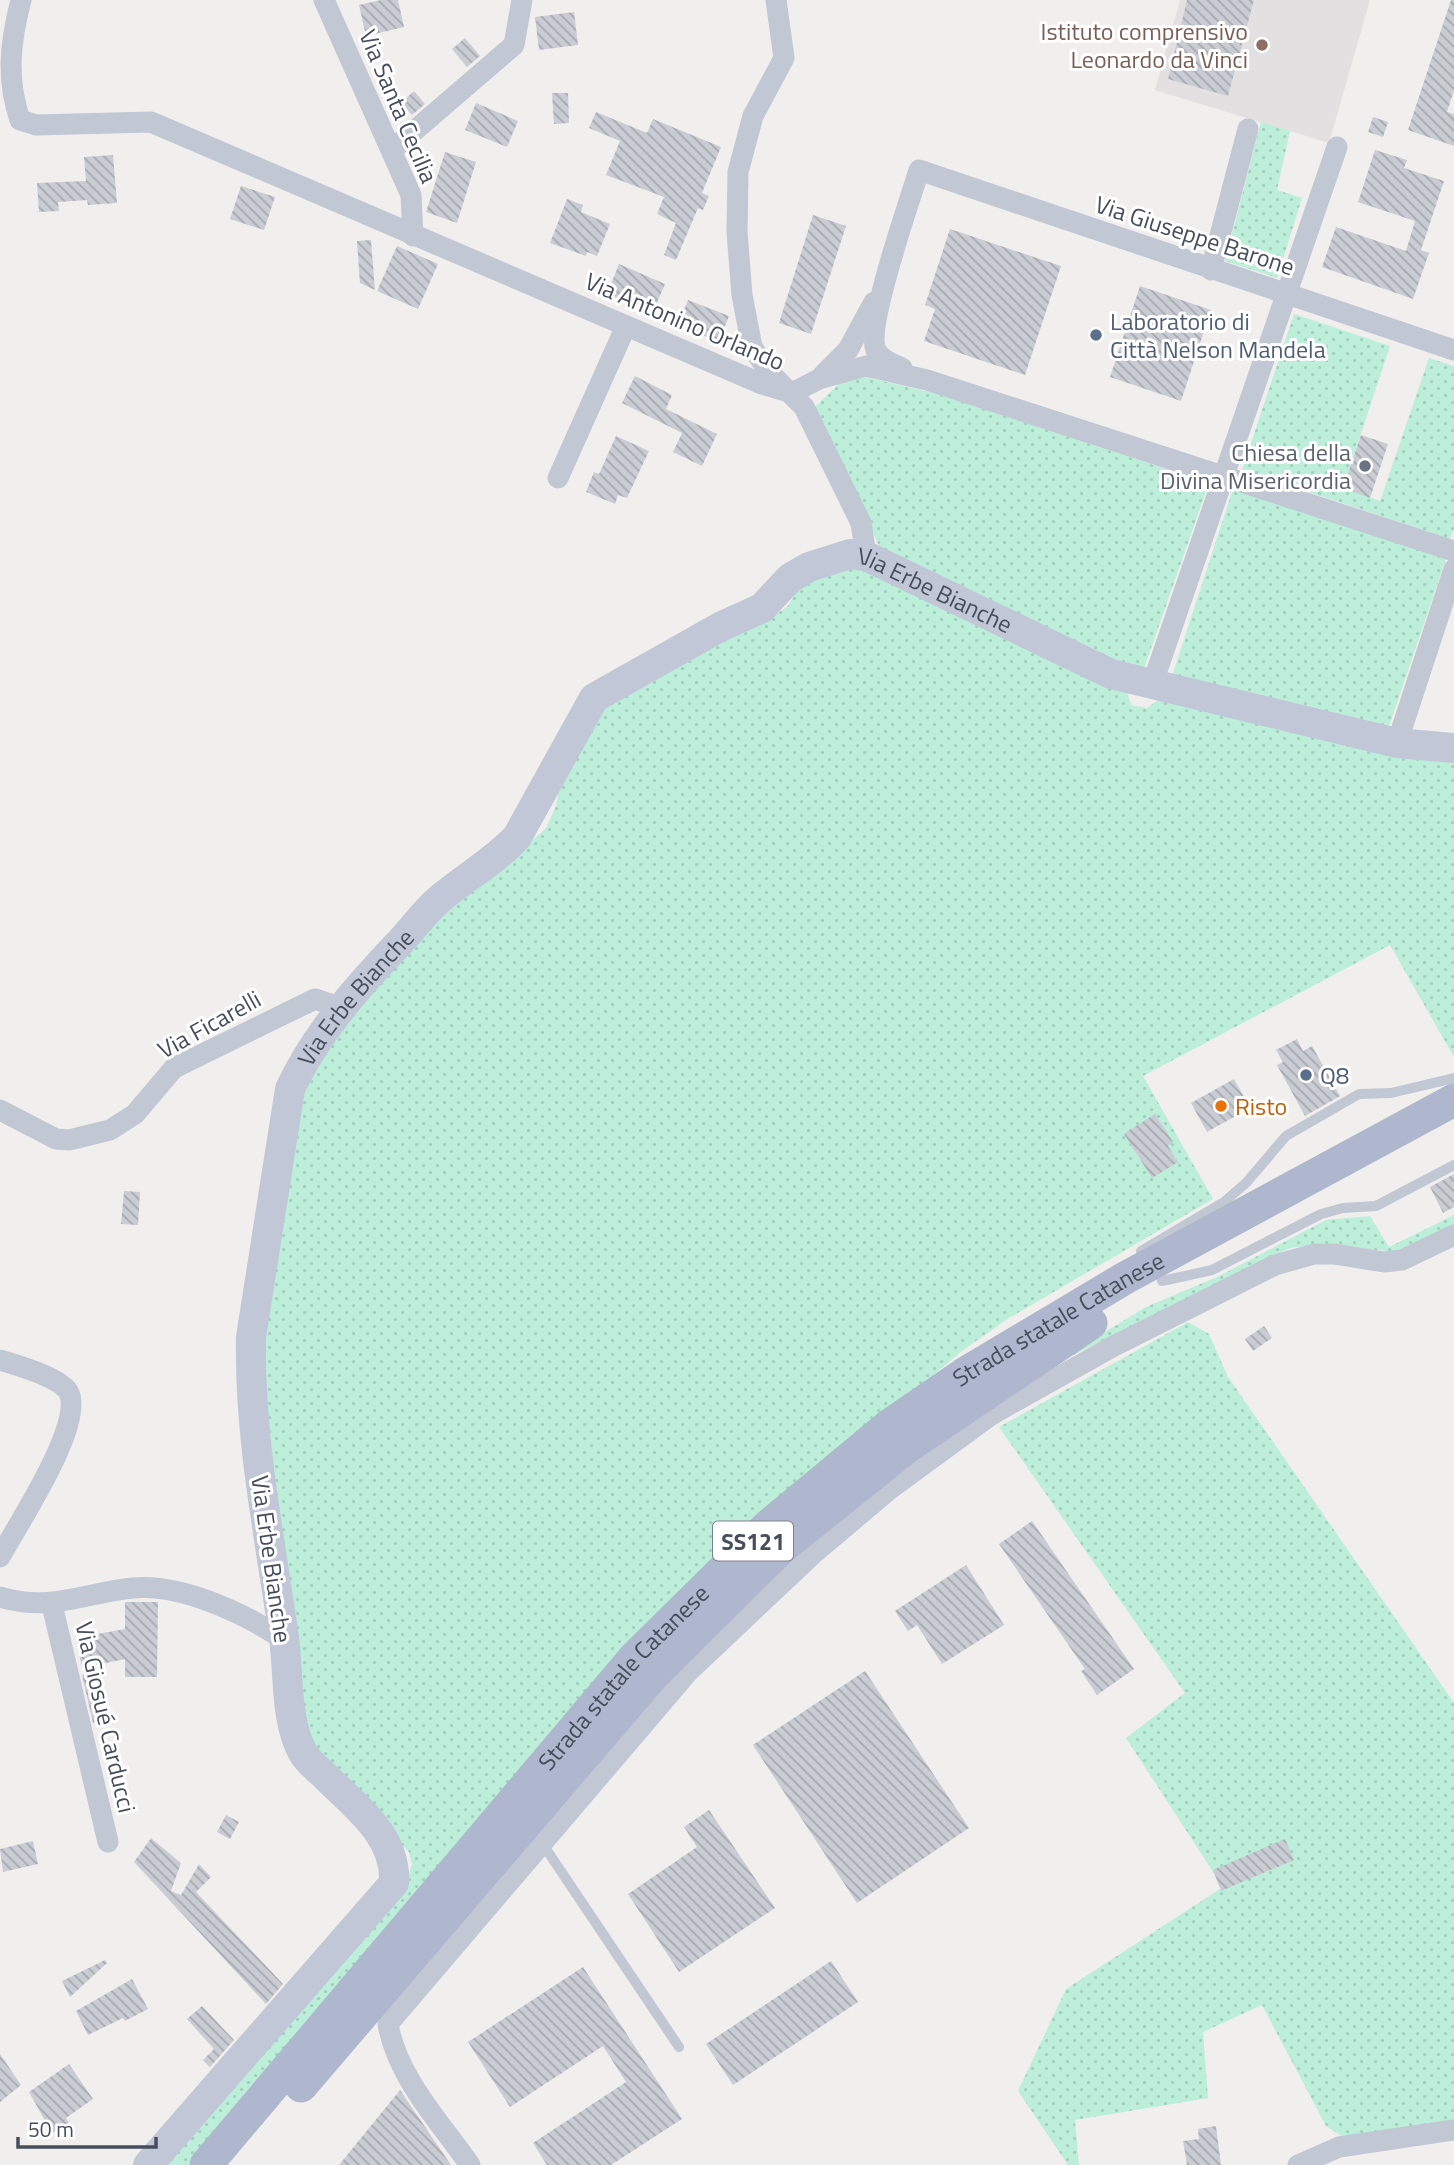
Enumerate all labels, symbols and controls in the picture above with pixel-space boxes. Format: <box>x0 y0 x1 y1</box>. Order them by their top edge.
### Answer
place label: Istituto comprensivo Leonardo da Vinci <box>1041 13 1248 77</box>
street label: Via Santa Cecilia <box>350 24 448 188</box>
marker: Istituto comprensivo Leonardo da Vinci <box>1254 37 1270 53</box>
street label: Via Giuseppe Barone <box>1091 186 1299 284</box>
street label: Via Antonino Orlando <box>580 263 790 379</box>
place label: Laboratorio di Città Nelson Mandela <box>1110 303 1326 367</box>
marker: Laboratorio di Città Nelson Mandela <box>1088 327 1104 343</box>
place label: Chiesa della Divina Misericordia <box>1160 434 1351 498</box>
marker: Chiesa della Divina Misericordia <box>1357 458 1373 474</box>
street label: Via Erbe Bianche <box>856 537 1019 642</box>
street label: Via Erbe Bianche <box>288 920 422 1073</box>
street label: Via Ficarelli <box>151 981 267 1067</box>
place label: Q8 <box>1320 1057 1349 1093</box>
marker: Q8 <box>1298 1067 1314 1083</box>
place label: Risto <box>1235 1088 1287 1124</box>
marker: Risto <box>1213 1098 1229 1114</box>
street label: Strada statale Catanese <box>945 1242 1170 1395</box>
street label: Via Erbe Bianche <box>242 1473 302 1645</box>
road number: SS121 <box>713 1522 793 1560</box>
street label: Strada statale Catanese <box>529 1576 717 1778</box>
street label: Via Giosué Carducci <box>67 1618 145 1816</box>
scale bar <box>18 2106 156 2150</box>
text: 50 m <box>28 2113 74 2145</box>

